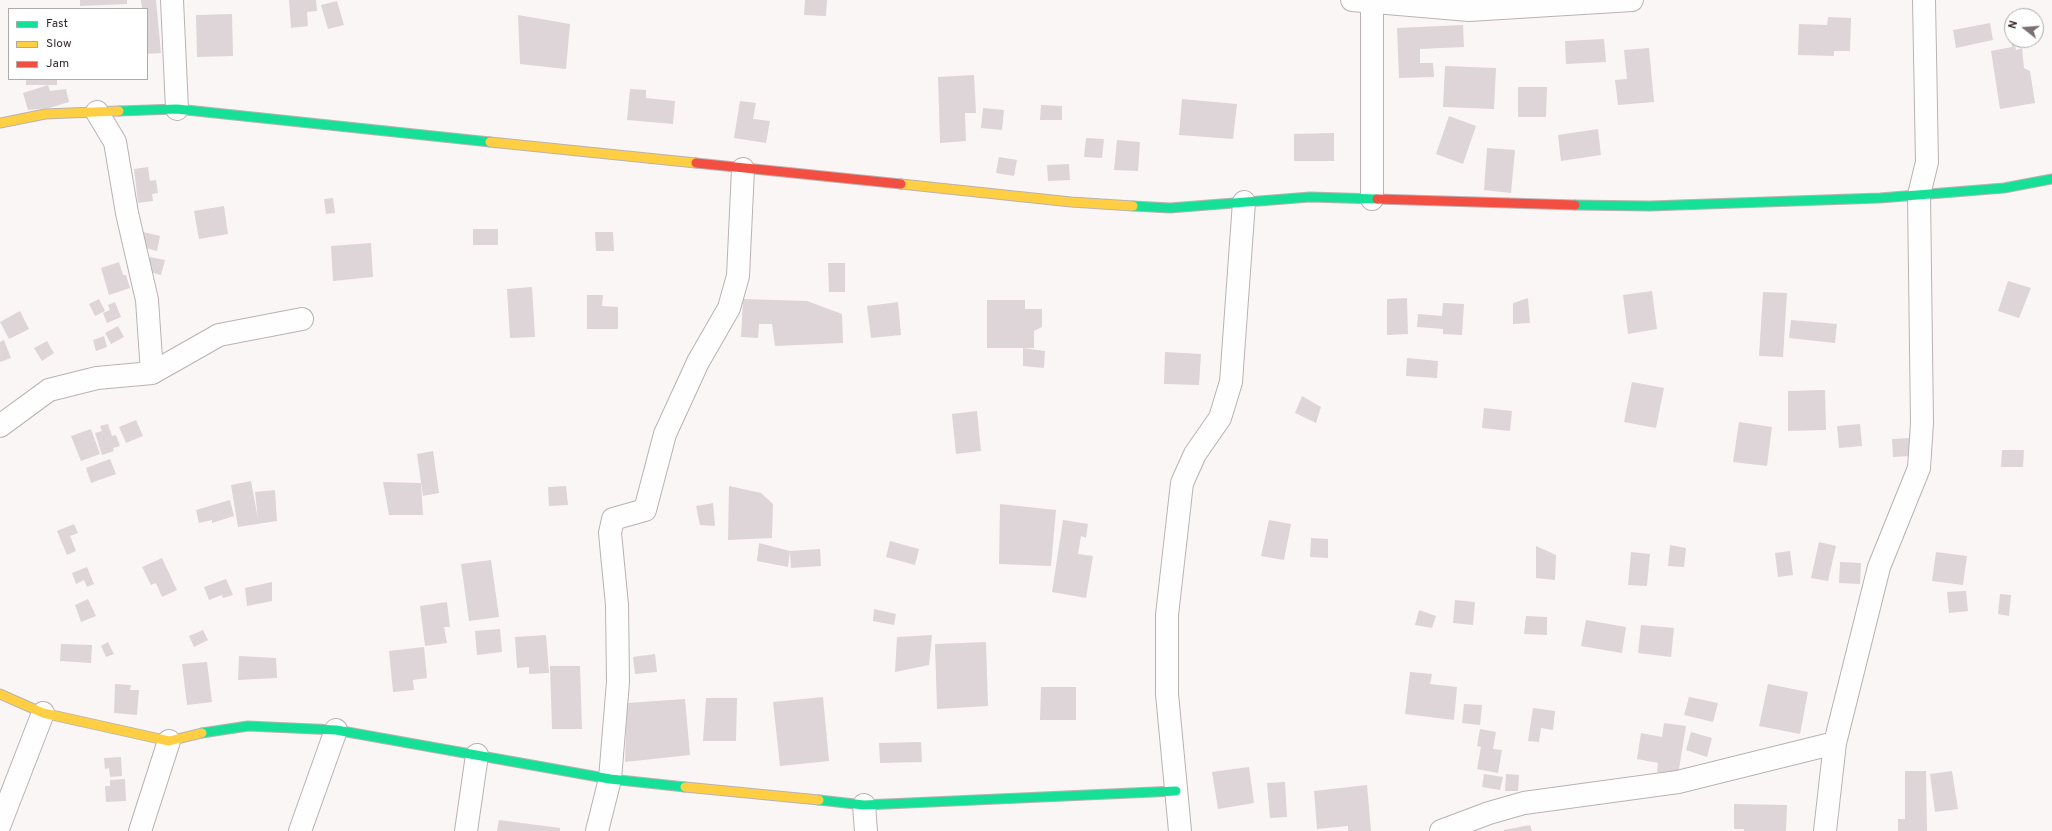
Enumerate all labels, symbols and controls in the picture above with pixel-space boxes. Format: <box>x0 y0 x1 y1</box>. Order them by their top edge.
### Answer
legend <box>8 8 148 80</box>
north arrow <box>2004 8 2044 48</box>
text: Fast <box>46 16 68 32</box>
text: N <box>2006 19 2021 31</box>
text: Slow <box>46 36 72 52</box>
text: Jam <box>46 56 69 72</box>

